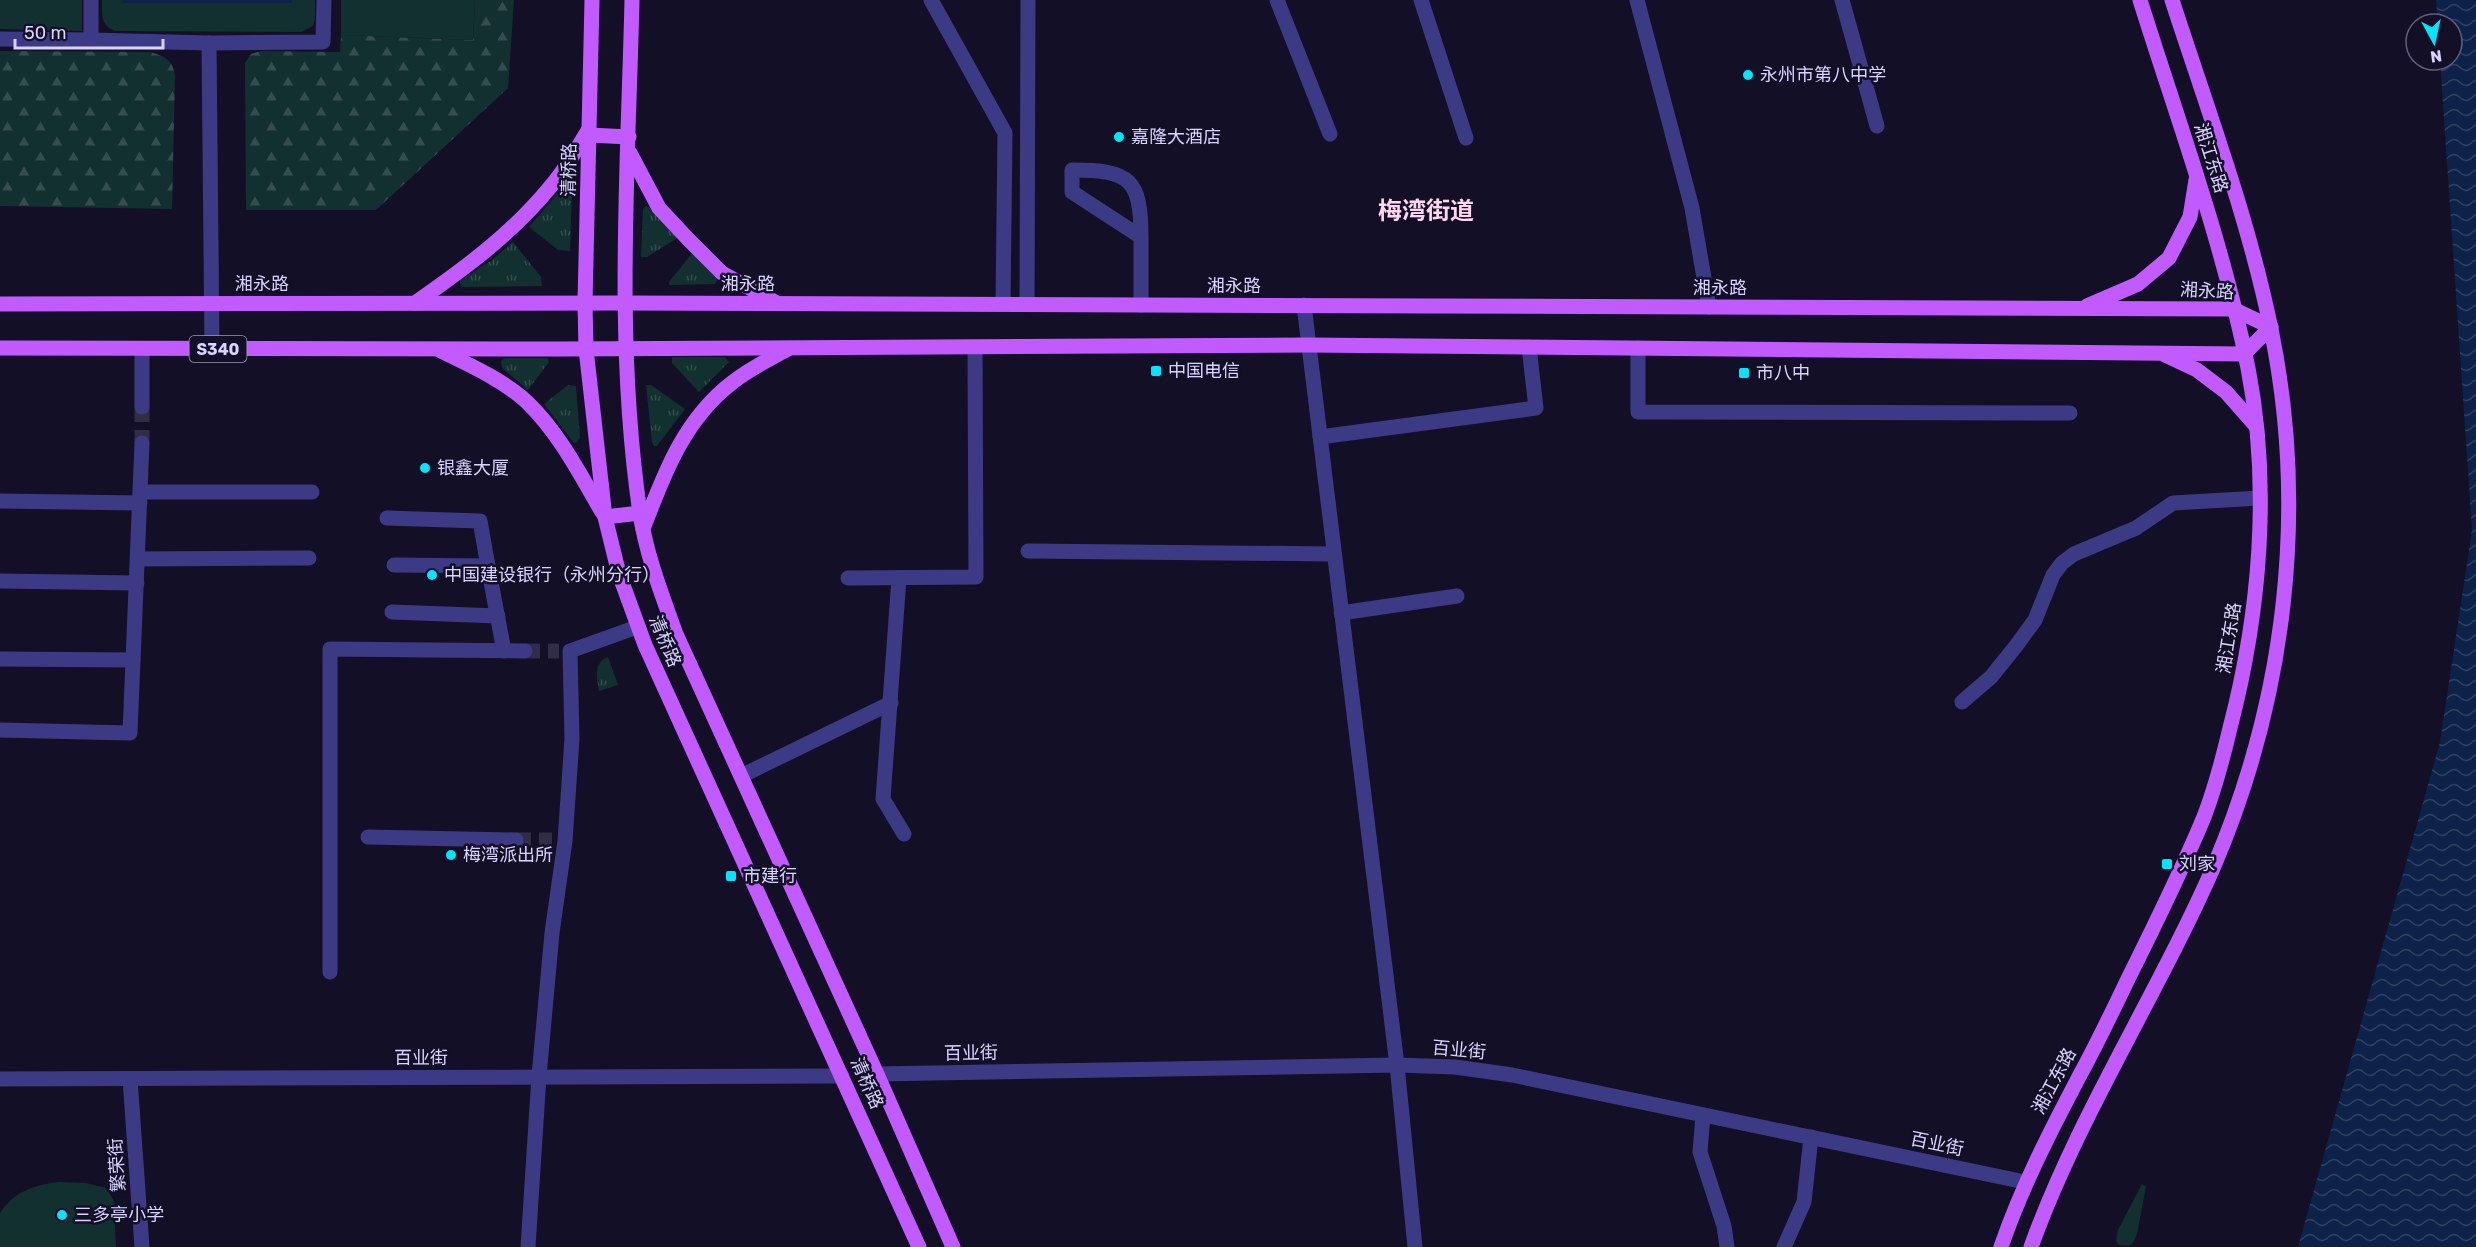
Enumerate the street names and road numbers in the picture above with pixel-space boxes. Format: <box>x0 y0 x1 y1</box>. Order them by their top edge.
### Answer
street label: 湘江东路 <box>2189 120 2233 196</box>
street label: 清桥路 <box>558 143 580 197</box>
street label: 湘永路 <box>235 273 289 295</box>
street label: 湘永路 <box>721 273 775 295</box>
street label: 湘永路 <box>1207 275 1261 297</box>
street label: 湘永路 <box>1693 277 1747 299</box>
street label: 湘永路 <box>2179 279 2235 303</box>
road number: S340 <box>190 336 246 362</box>
street label: 湘江东路 <box>2213 601 2245 675</box>
street label: 清桥路 <box>644 612 686 670</box>
street label: 百业街 <box>1431 1037 1487 1063</box>
street label: 百业街 <box>944 1042 998 1064</box>
street label: 湘江东路 <box>2027 1044 2081 1118</box>
street label: 百业街 <box>394 1047 448 1069</box>
street label: 清桥路 <box>846 1054 888 1112</box>
street label: 百业街 <box>1908 1128 1966 1160</box>
street label: 繁荣街 <box>104 1137 130 1193</box>

